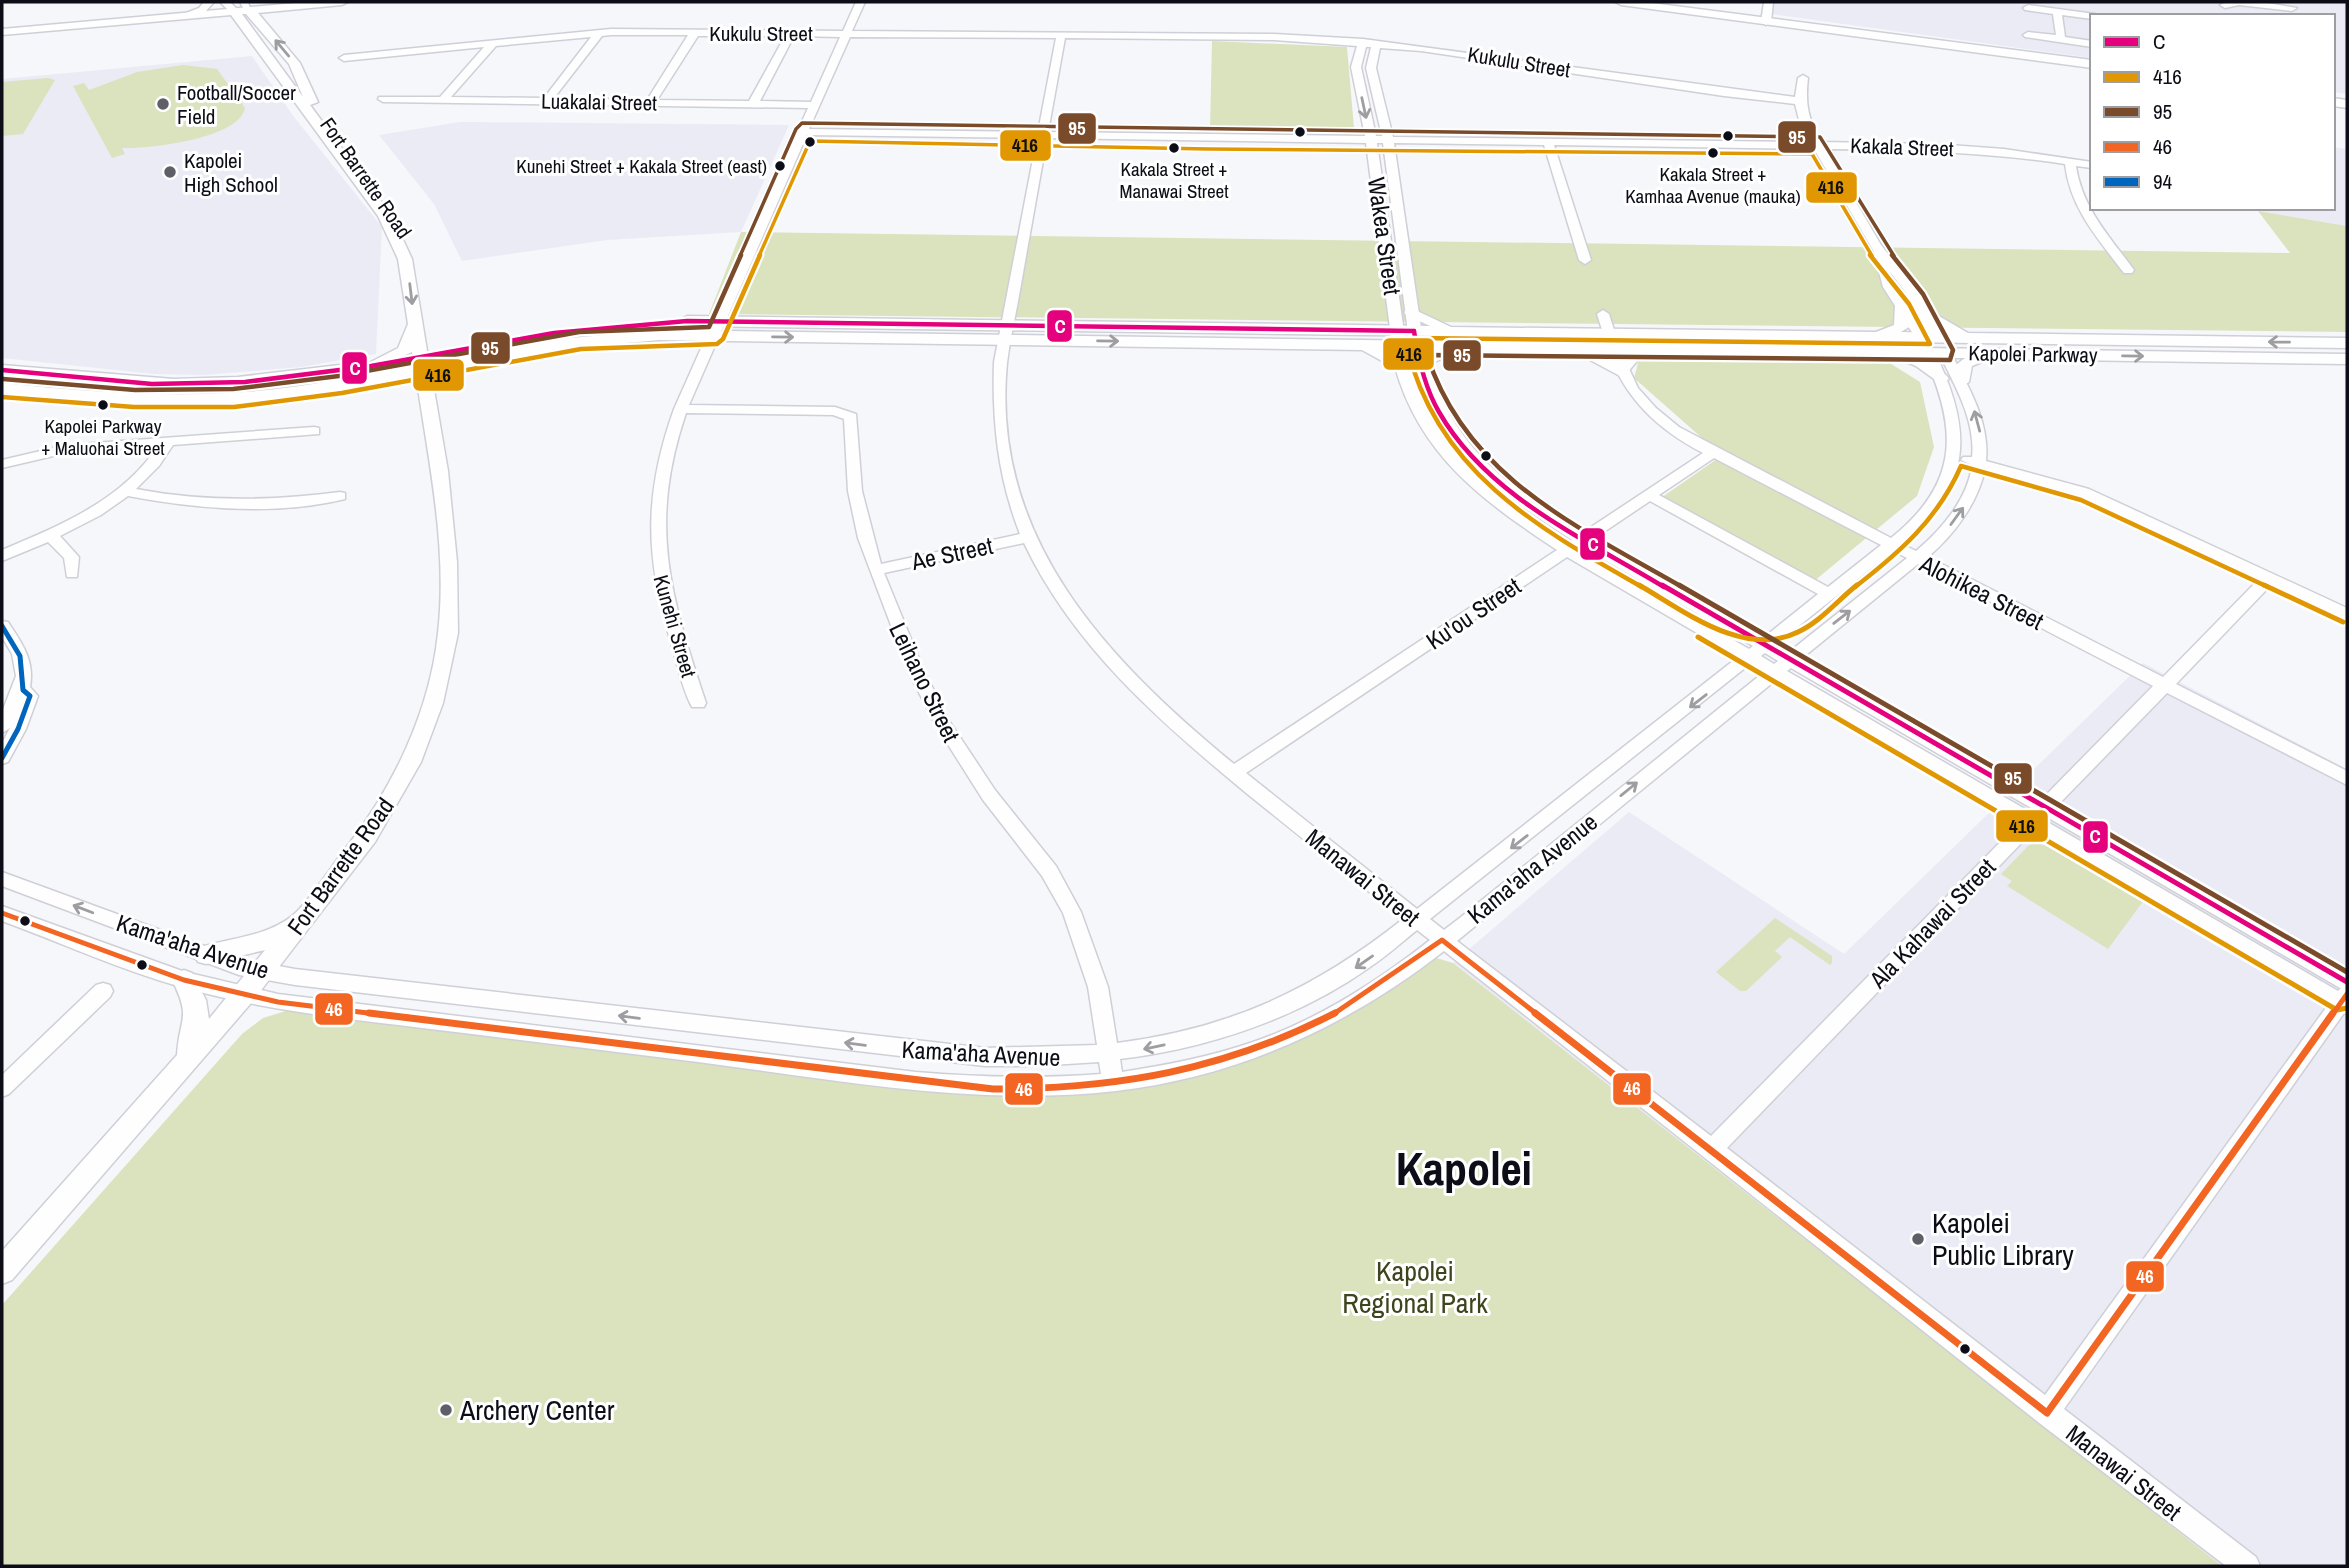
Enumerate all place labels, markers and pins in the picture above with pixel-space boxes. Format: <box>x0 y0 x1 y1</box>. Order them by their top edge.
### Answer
place label: Football/Soccer Field <box>177 78 296 131</box>
marker: Football/Soccer Field <box>155 96 171 112</box>
unlabelled marker <box>1293 125 1307 139</box>
unlabelled marker <box>1721 129 1735 143</box>
unlabelled marker <box>803 135 817 149</box>
marker: Kakala Street + Manawai Street <box>1167 141 1181 155</box>
place label: Kapolei High School <box>184 146 278 199</box>
marker: Kakala Street + Kamhaa Avenue (mauka) <box>1706 146 1720 160</box>
place label: Kunehi Street + Kakala Street (east) <box>516 153 767 179</box>
place label: Kakala Street + Manawai Street <box>1119 156 1229 204</box>
marker: Kunehi Street + Kakala Street (east) <box>773 159 787 173</box>
place label: Kakala Street + Kamhaa Avenue (mauka) <box>1625 161 1801 209</box>
marker: Kapolei High School <box>162 164 178 180</box>
marker: Kapolei Parkway + Maluohai Street <box>96 398 110 412</box>
place label: Kapolei Parkway + Maluohai Street <box>41 413 165 461</box>
unlabelled marker <box>1479 449 1493 463</box>
unlabelled marker <box>18 914 32 928</box>
unlabelled marker <box>135 958 149 972</box>
place label: Kapolei Public Library <box>1932 1204 2074 1274</box>
marker: Kapolei Public Library <box>1910 1231 1926 1247</box>
unlabelled marker <box>1958 1342 1972 1356</box>
place label: Archery Center <box>459 1391 615 1429</box>
marker: Archery Center <box>438 1402 454 1418</box>

